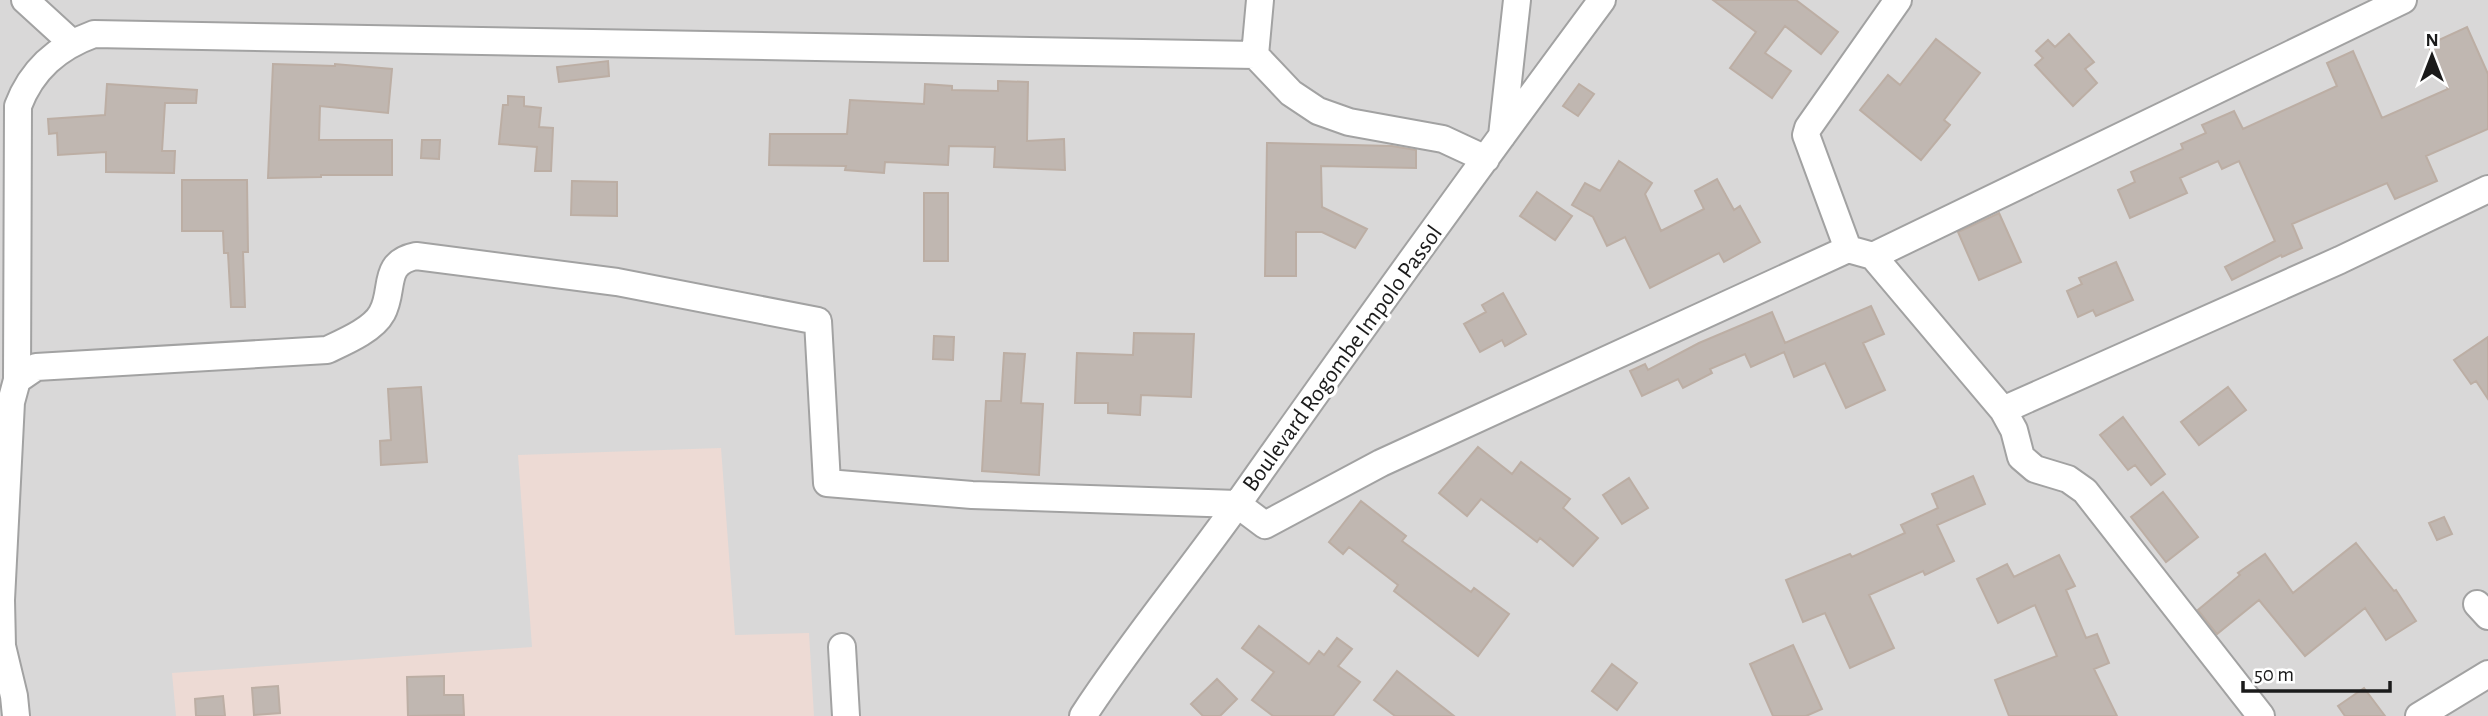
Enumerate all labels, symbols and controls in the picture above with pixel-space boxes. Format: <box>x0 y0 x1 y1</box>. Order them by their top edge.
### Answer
north arrow <box>2397 21 2467 91</box>
text: N <box>2425 31 2439 50</box>
street label: Boulevard Rogombe Impolo Passol <box>1238 221 1447 496</box>
scale bar <box>2243 650 2390 694</box>
text: 50 m <box>2254 664 2294 685</box>

